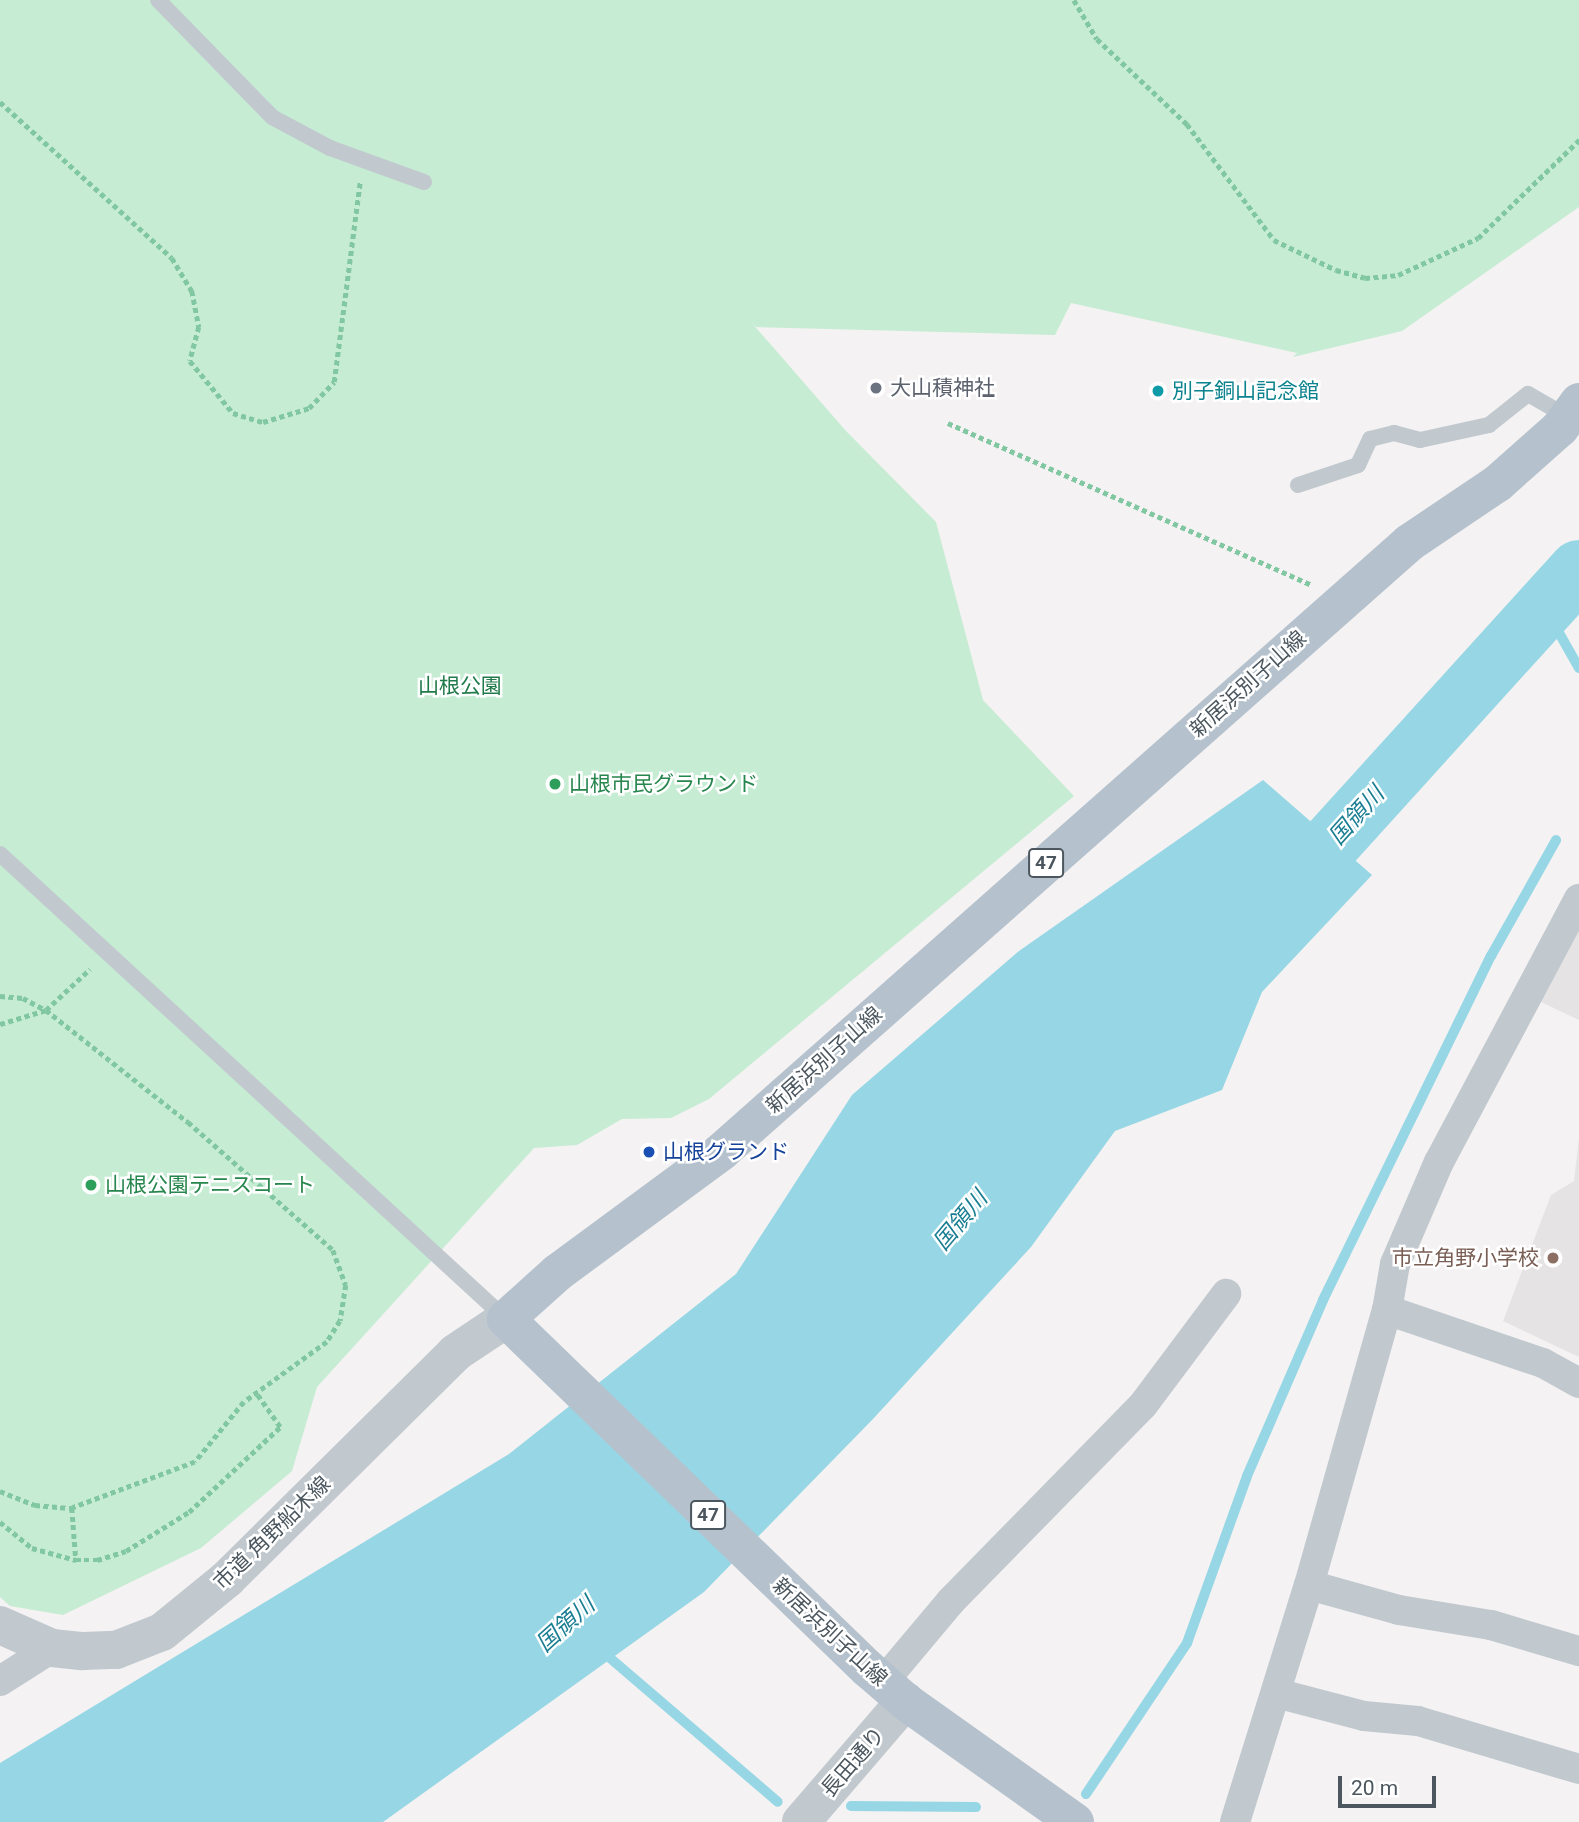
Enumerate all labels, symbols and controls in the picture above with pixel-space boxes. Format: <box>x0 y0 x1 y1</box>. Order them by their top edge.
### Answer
place label: 大山積神社 <box>890 375 995 401</box>
place label: 別子銅山記念館 <box>1172 378 1319 404</box>
marker: 大山積神社 <box>868 380 884 396</box>
marker: 別子銅山記念館 <box>1150 383 1166 399</box>
street label: 新居浜別子山線 <box>1185 625 1311 743</box>
park label: 山根公園 <box>418 673 502 699</box>
place label: 山根市民グラウンド <box>569 771 758 797</box>
marker: 山根市民グラウンド <box>547 776 563 792</box>
water label: 国領川 <box>1324 781 1390 851</box>
road number: 47 <box>1027 848 1065 878</box>
street label: 新居浜別子山線 <box>761 1001 887 1119</box>
place label: 山根グランド <box>663 1139 789 1165</box>
marker: 山根グランド <box>641 1144 657 1160</box>
place label: 山根公園テニスコート <box>105 1172 315 1198</box>
marker: 山根公園テニスコート <box>83 1177 99 1193</box>
water label: 国領川 <box>928 1186 994 1256</box>
place label: 市立角野小学校 <box>1392 1245 1539 1271</box>
marker: 市立角野小学校 <box>1545 1250 1561 1266</box>
street label: 市道 角野船木線 <box>209 1471 335 1595</box>
road number: 47 <box>689 1499 727 1530</box>
street label: 新居浜別子山線 <box>768 1573 892 1691</box>
water label: 国領川 <box>531 1592 601 1658</box>
street label: 長田通り <box>816 1722 890 1802</box>
scale bar <box>1341 1762 1439 1806</box>
text: 20 m <box>1351 1776 1398 1800</box>

